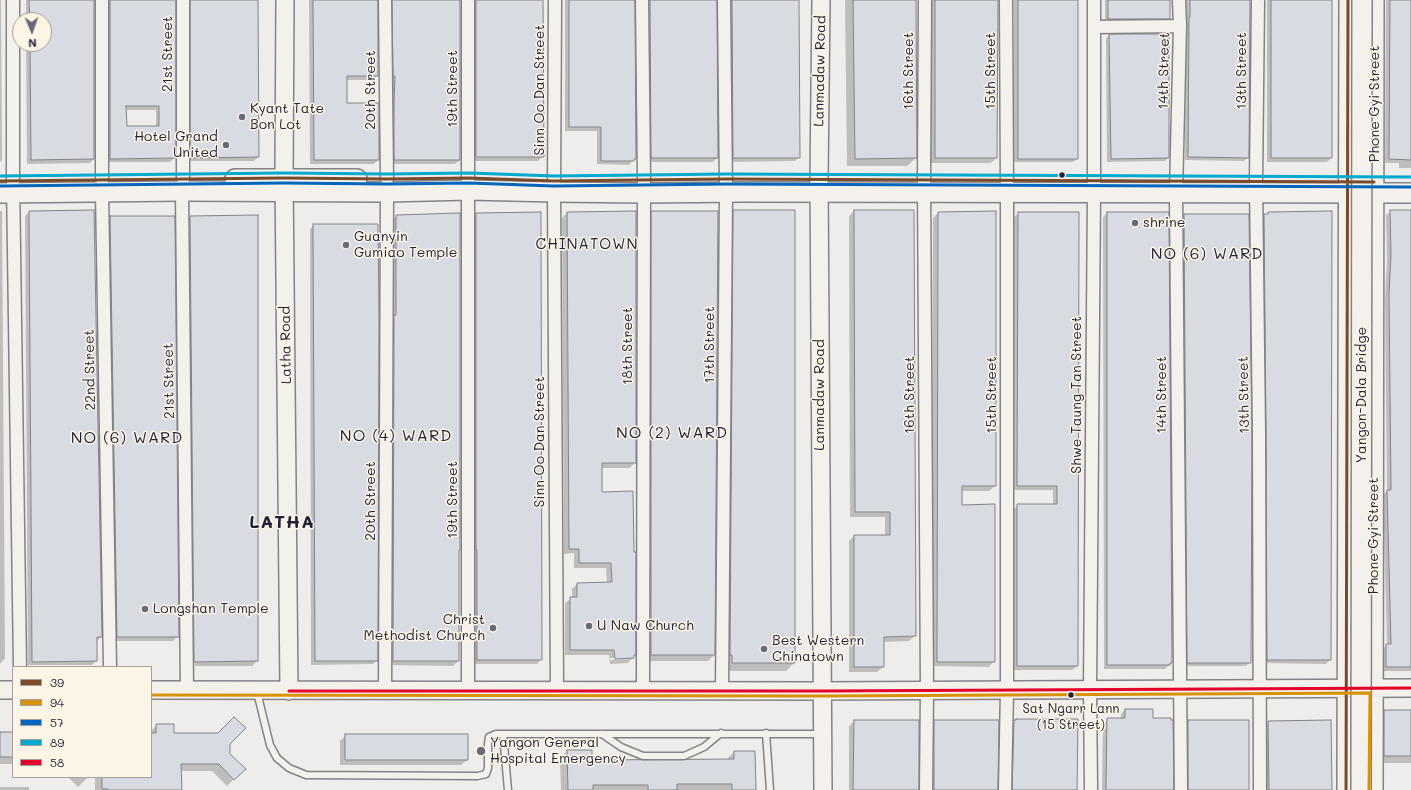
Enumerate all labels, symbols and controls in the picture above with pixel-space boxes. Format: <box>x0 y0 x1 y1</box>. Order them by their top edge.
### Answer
north arrow <box>12 12 52 52</box>
street label: Lanmadaw Road <box>811 15 829 127</box>
street label: 21st Street <box>160 16 176 92</box>
street label: Sinn Oo Dan Street <box>532 24 548 156</box>
street label: 16th Street <box>901 32 917 110</box>
street label: 15th Street <box>983 32 999 110</box>
street label: 14th Street <box>1155 32 1173 110</box>
street label: 13th Street <box>1234 32 1250 110</box>
text: N <box>28 36 37 51</box>
street label: Phone Gyi Street <box>1367 46 1383 162</box>
street label: 20th Street <box>363 50 379 130</box>
street label: 19th Street <box>445 50 461 128</box>
place label: Kyant Tate Bon Lot <box>250 101 324 134</box>
marker: Kyant Tate Bon Lot <box>237 112 247 122</box>
place label: Hotel Grand United <box>134 129 218 162</box>
marker: Hotel Grand United <box>221 140 231 150</box>
unlabelled marker <box>1057 170 1067 180</box>
place label: shrine <box>1143 215 1185 231</box>
marker: shrine <box>1130 218 1140 228</box>
place label: Guanyin Gumiao Temple <box>354 229 457 262</box>
district label: CHINATOWN <box>536 235 638 253</box>
marker: Guanyin Gumiao Temple <box>341 240 351 250</box>
district label: NO (6) WARD <box>1151 244 1263 264</box>
street label: Latha Road <box>277 306 295 384</box>
street label: 17th Street <box>702 306 718 384</box>
street label: 18th Street <box>620 307 636 385</box>
street label: Shwe Taung Tan Street <box>1069 316 1085 474</box>
street label: Yangon-Dala Bridge <box>1354 327 1370 463</box>
street label: 22nd Street <box>81 329 99 411</box>
street label: Lanmadaw Road <box>812 339 828 451</box>
street label: 21st Street <box>160 343 178 419</box>
street label: 16th Street <box>902 356 918 434</box>
street label: 15th Street <box>984 356 1000 434</box>
street label: 14th Street <box>1154 356 1170 434</box>
street label: 13th Street <box>1235 356 1253 434</box>
street label: Sinn Oo Dan Street <box>532 376 548 508</box>
district label: NO (2) WARD <box>616 423 728 443</box>
district label: NO (4) WARD <box>340 426 452 446</box>
district label: NO (6) WARD <box>71 428 183 448</box>
street label: 20th Street <box>363 461 379 541</box>
street label: 19th Street <box>445 461 461 539</box>
street label: Phone Gyi Street <box>1366 478 1382 594</box>
district label: LATHA <box>249 511 315 533</box>
place label: Longshan Temple <box>153 601 269 617</box>
marker: Longshan Temple <box>140 604 150 614</box>
place label: Christ Methodist Church <box>364 612 485 644</box>
place label: U Naw Church <box>597 618 694 634</box>
marker: U Naw Church <box>584 621 594 631</box>
marker: Christ Methodist Church <box>488 623 498 633</box>
place label: Best Western Chinatown <box>772 633 864 666</box>
marker: Best Western Chinatown <box>759 644 769 654</box>
legend <box>12 666 152 778</box>
text: 39 <box>50 674 64 690</box>
marker: Sat Ngarr Lann (15 Street) <box>1066 690 1076 700</box>
text: 94 <box>50 694 64 710</box>
place label: Sat Ngarr Lann (15 Street) <box>1022 701 1120 732</box>
text: 57 <box>50 714 64 730</box>
text: 89 <box>50 734 64 750</box>
place label: Yangon General Hospital Emergency <box>490 735 626 768</box>
marker: Yangon General Hospital Emergency <box>475 745 487 757</box>
text: 58 <box>50 754 64 770</box>

